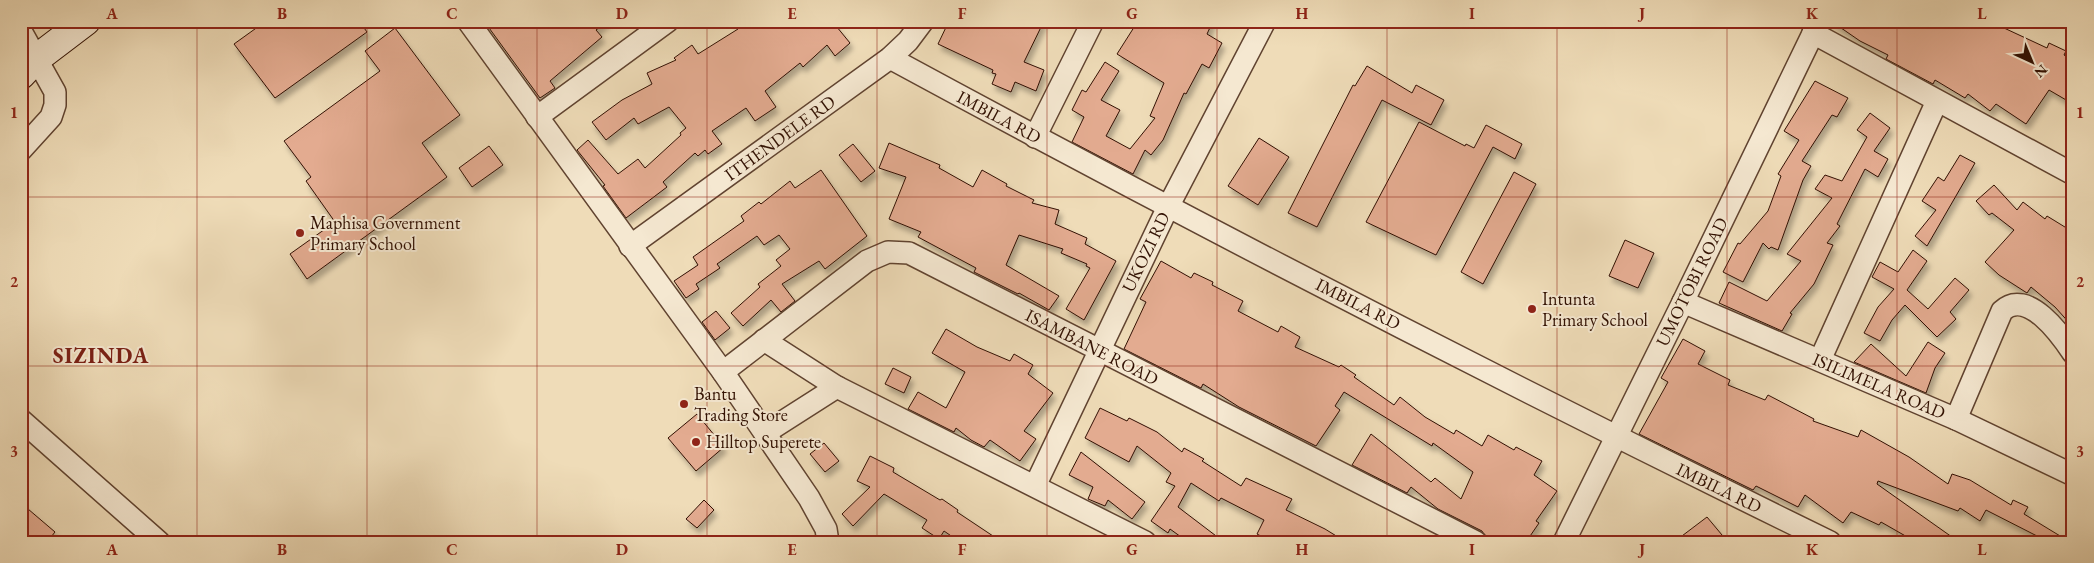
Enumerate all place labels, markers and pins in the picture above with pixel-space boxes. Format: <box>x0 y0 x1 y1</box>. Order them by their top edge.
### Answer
place label: Maphisa Government Primary School <box>310 211 461 255</box>
marker: Maphisa Government Primary School <box>294 227 306 239</box>
place label: Intunta Primary School <box>1542 287 1648 331</box>
marker: Intunta Primary School <box>1526 303 1538 315</box>
place label: Bantu Trading Store <box>694 382 788 426</box>
marker: Bantu Trading Store <box>678 398 690 410</box>
place label: Hilltop Superete <box>706 430 821 453</box>
marker: Hilltop Superete <box>690 436 702 448</box>

